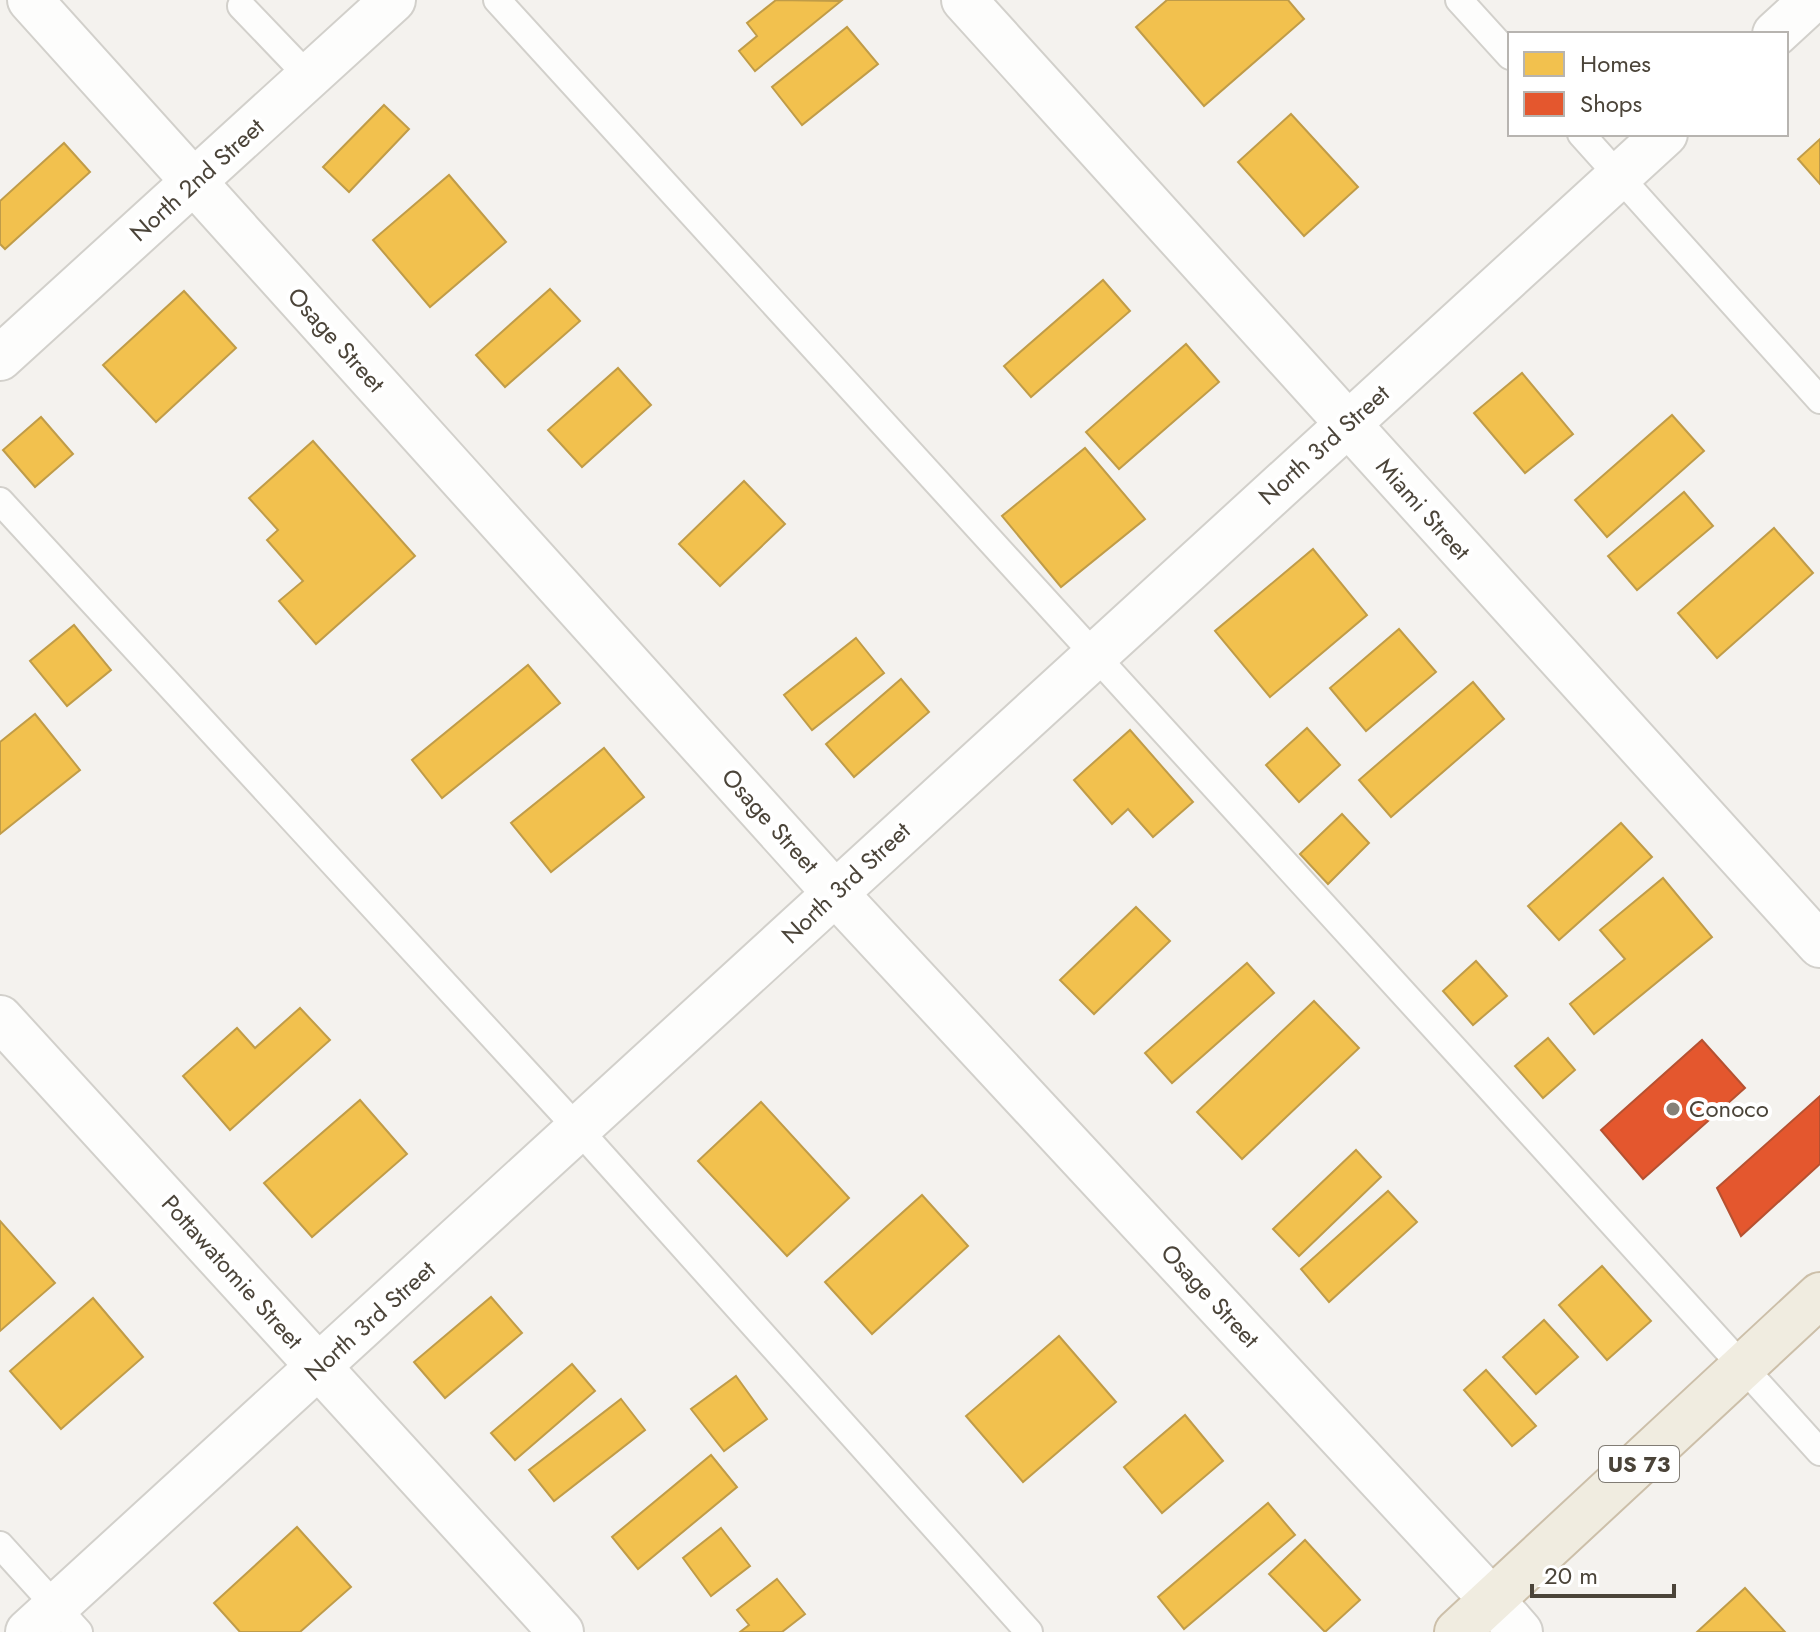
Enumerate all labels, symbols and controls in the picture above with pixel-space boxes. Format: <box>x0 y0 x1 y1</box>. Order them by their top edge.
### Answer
legend <box>1508 32 1788 136</box>
text: Homes <box>1580 46 1651 81</box>
text: Shops <box>1580 86 1642 121</box>
street label: North 2nd Street <box>122 110 272 249</box>
street label: Osage Street <box>280 279 393 400</box>
street label: North 3rd Street <box>1251 376 1397 513</box>
street label: Miami Street <box>1368 450 1479 568</box>
street label: Osage Street <box>714 760 827 881</box>
street label: North 3rd Street <box>773 813 918 952</box>
place label: Conoco <box>1689 1091 1769 1126</box>
marker: Conoco <box>1664 1100 1682 1118</box>
street label: Pottawatomie Street <box>153 1187 311 1357</box>
street label: Osage Street <box>1153 1236 1268 1356</box>
street label: North 3rd Street <box>297 1252 443 1389</box>
road number: US 73 <box>1599 1446 1679 1482</box>
scale bar <box>1532 1548 1674 1598</box>
text: 20 m <box>1544 1558 1598 1593</box>

